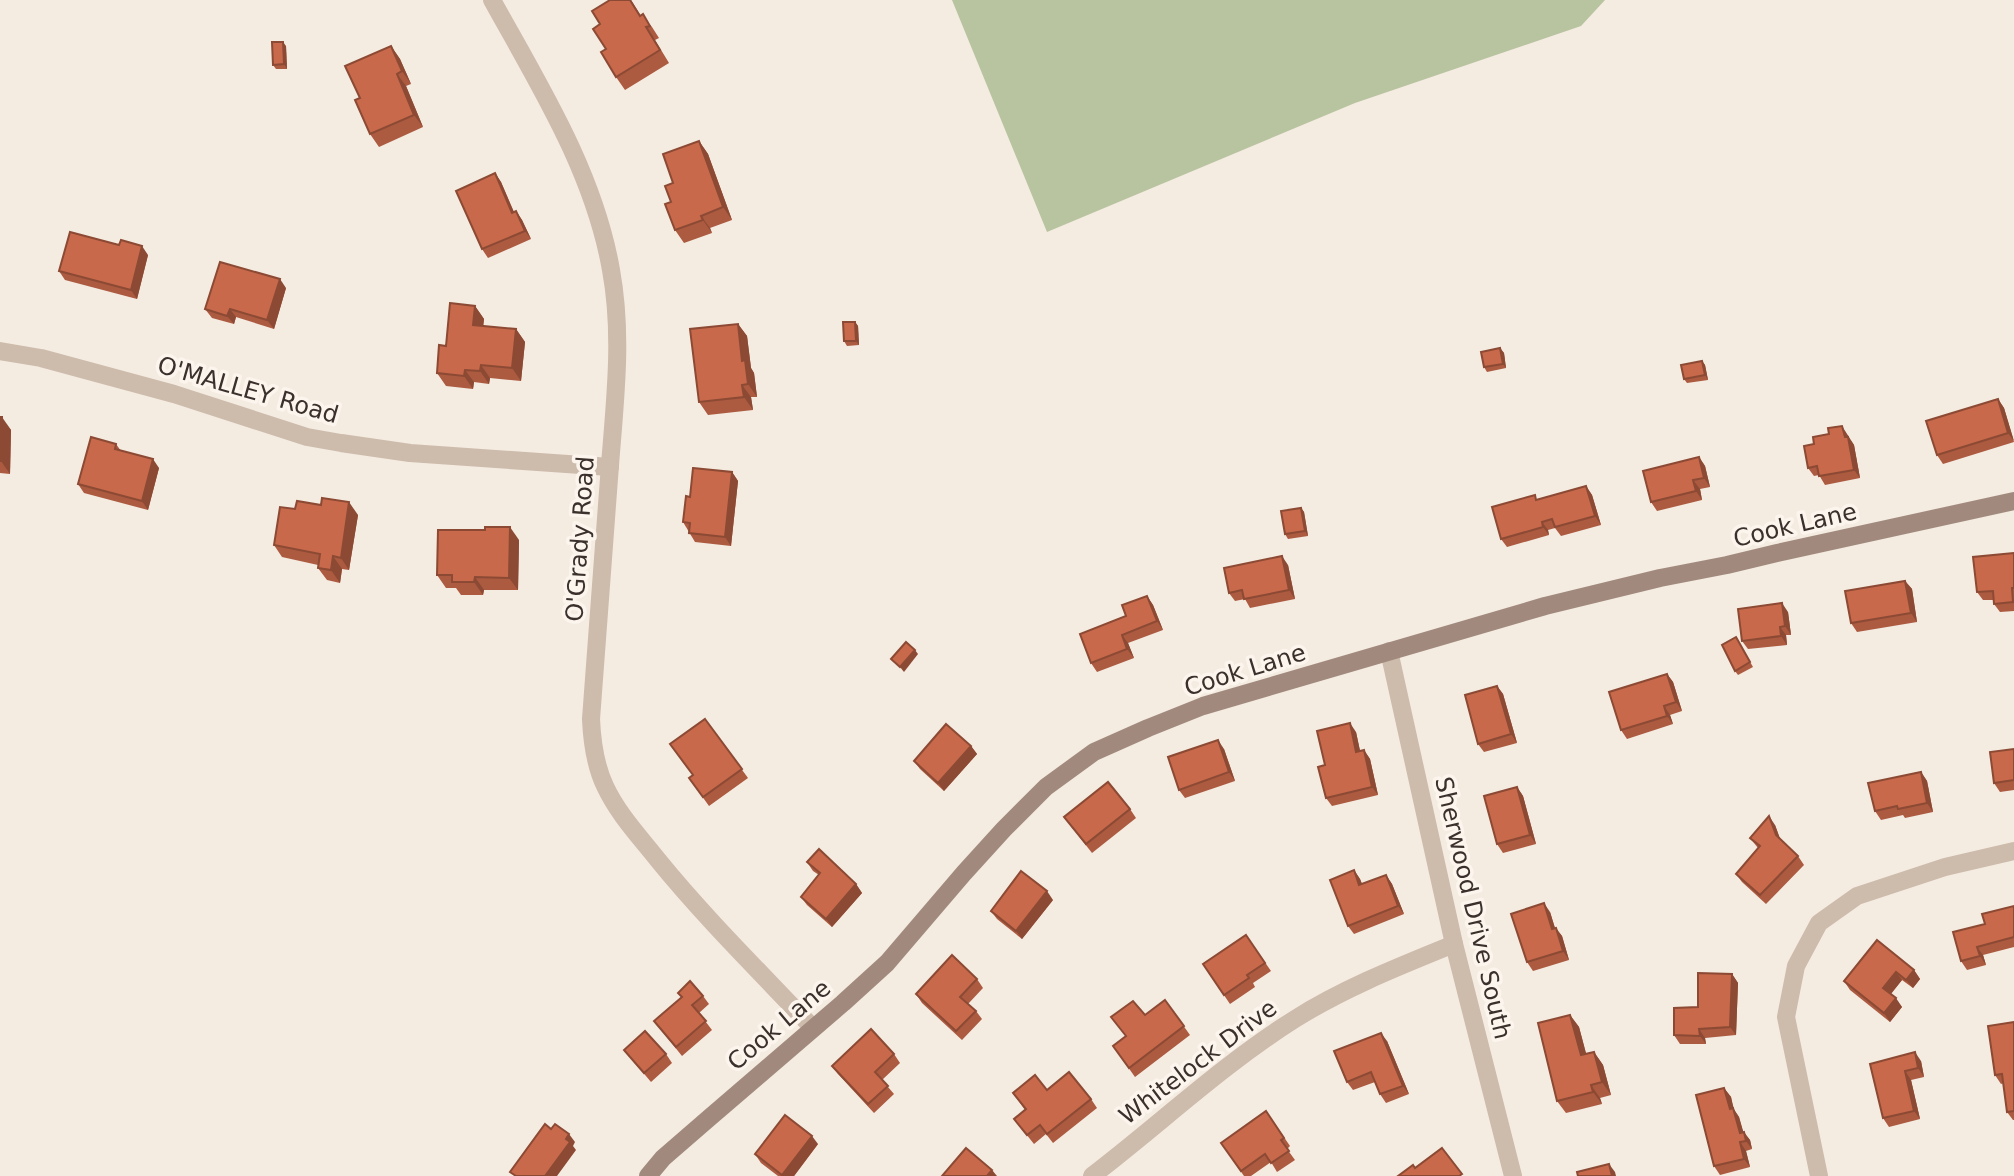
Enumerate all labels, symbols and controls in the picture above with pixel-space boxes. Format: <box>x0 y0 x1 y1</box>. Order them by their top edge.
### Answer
street label: O'MALLEY Road <box>154 351 342 429</box>
street label: O'Grady Road <box>560 455 600 623</box>
street label: Cook Lane <box>1731 497 1859 553</box>
street label: Cook Lane <box>1181 638 1309 702</box>
street label: Sherwood Drive South <box>1429 774 1517 1042</box>
street label: Cook Lane <box>722 974 836 1076</box>
street label: Whitelock Drive <box>1114 994 1282 1130</box>

